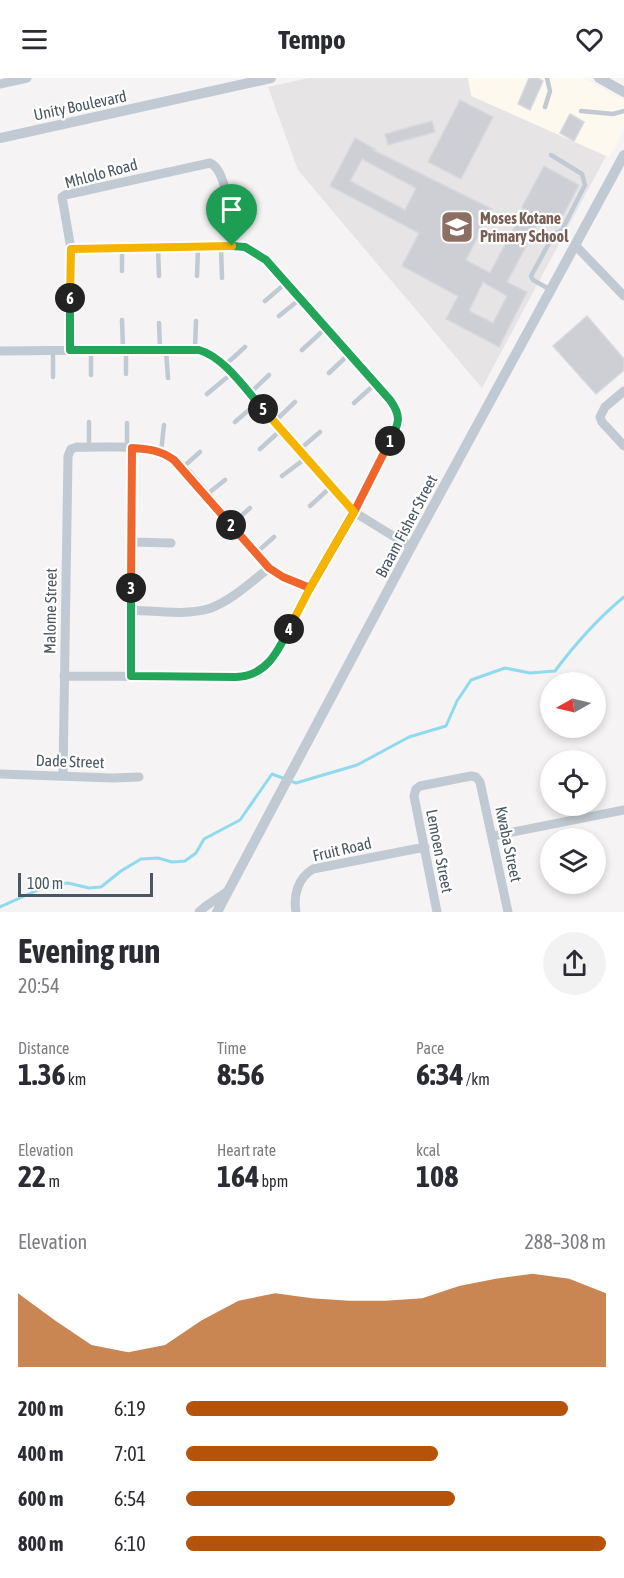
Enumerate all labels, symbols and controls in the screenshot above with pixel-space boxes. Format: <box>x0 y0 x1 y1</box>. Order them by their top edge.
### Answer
icon: menu <box>18 23 51 56</box>
icon: heart <box>573 23 606 56</box>
text: Tempo <box>278 24 346 55</box>
street label: Unity Boulevard <box>32 86 128 125</box>
street label: Mhlolo Road <box>63 155 139 191</box>
pin <box>206 184 257 246</box>
icon: arrive <box>215 193 248 226</box>
school or university icon: Moses Kotane Primary School <box>439 209 475 245</box>
place label: Moses Kotane Primary School <box>480 209 569 245</box>
pin: 6 <box>55 283 85 313</box>
text: 6 <box>66 289 74 307</box>
pin: 5 <box>248 394 278 424</box>
text: 5 <box>259 400 267 418</box>
pin: 1 <box>375 426 405 456</box>
text: 1 <box>386 432 394 450</box>
street label: Braam Fisher Street <box>371 471 441 580</box>
pin: 2 <box>216 510 246 540</box>
text: 2 <box>227 516 235 534</box>
street label: Malome Street <box>40 568 60 654</box>
pin: 3 <box>116 573 146 603</box>
text: 3 <box>127 579 135 597</box>
pin: 4 <box>274 614 304 644</box>
text: 4 <box>285 620 293 638</box>
north arrow <box>540 672 606 738</box>
map controls <box>540 672 606 894</box>
button: locate <box>540 750 606 816</box>
street label: Dade Street <box>35 751 105 771</box>
street label: Kwaba Street <box>492 805 526 884</box>
street label: Lemoen Street <box>423 808 457 895</box>
button: layers <box>540 828 606 894</box>
street label: Fruit Road <box>311 834 373 864</box>
scale bar <box>18 870 153 898</box>
text: 100 m <box>27 874 63 892</box>
text: Evening run <box>18 932 160 970</box>
button: share <box>543 932 606 995</box>
text: 20:54 <box>18 974 60 997</box>
text: Distance <box>18 1039 69 1057</box>
text: Time <box>217 1039 246 1057</box>
text: Pace <box>416 1039 444 1057</box>
text: 1.36 <box>18 1057 66 1091</box>
text: 8:56 <box>217 1057 265 1091</box>
text: 6:34 <box>416 1057 464 1091</box>
text: km <box>66 1070 86 1088</box>
text: /km <box>464 1070 490 1088</box>
text: Elevation <box>18 1141 73 1159</box>
text: Heart rate <box>217 1141 276 1159</box>
text: kcal <box>416 1141 440 1159</box>
text: 22 <box>18 1159 46 1193</box>
text: 164 <box>217 1159 259 1193</box>
text: 108 <box>416 1159 458 1193</box>
text: m <box>46 1172 60 1190</box>
text: bpm <box>259 1172 288 1190</box>
text: Elevation <box>18 1230 87 1253</box>
text: 288–308 m <box>524 1230 606 1253</box>
text: 200 m <box>18 1397 63 1420</box>
text: 6:19 <box>114 1397 146 1420</box>
text: 400 m <box>18 1442 63 1465</box>
text: 7:01 <box>114 1442 146 1465</box>
text: 600 m <box>18 1487 63 1510</box>
text: 6:54 <box>114 1487 146 1510</box>
text: 800 m <box>18 1532 63 1555</box>
text: 6:10 <box>114 1532 146 1555</box>

